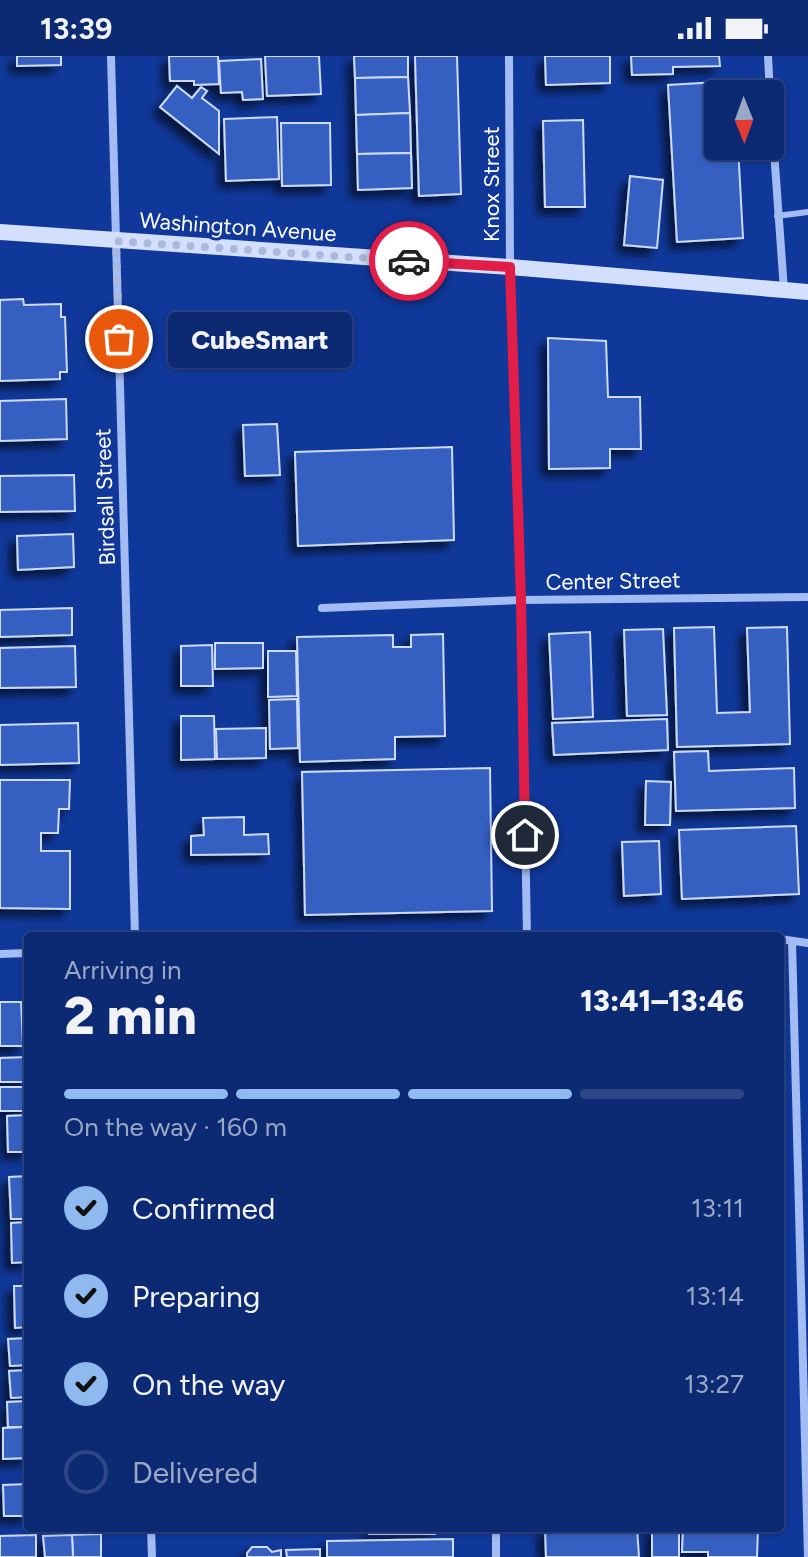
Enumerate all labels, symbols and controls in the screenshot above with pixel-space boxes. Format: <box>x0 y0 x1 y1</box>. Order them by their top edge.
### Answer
text: 13:39 <box>40 10 112 47</box>
north arrow <box>704 80 784 160</box>
map controls <box>704 80 784 160</box>
street label: Knox Street <box>478 126 505 242</box>
street label: Washington Avenue <box>139 207 337 247</box>
courier <box>369 221 449 301</box>
icon: car <box>387 239 431 283</box>
pin <box>85 305 153 373</box>
callout: CubeSmart <box>167 311 351 367</box>
icon: bag <box>97 317 141 361</box>
text: CubeSmart <box>191 324 329 356</box>
street label: Birdsall Street <box>89 428 121 566</box>
street label: Center Street <box>545 566 681 596</box>
pin <box>491 801 559 869</box>
icon: home <box>503 813 547 857</box>
text: Arriving in <box>64 954 182 986</box>
text: 13:41–13:46 <box>580 982 744 1019</box>
text: 2 min <box>64 985 197 1047</box>
text: On the way · 160 m <box>64 1111 287 1143</box>
icon: check <box>64 1186 108 1230</box>
text: Confirmed <box>132 1190 275 1227</box>
text: 13:11 <box>691 1192 744 1224</box>
icon: check <box>64 1274 108 1318</box>
text: Preparing <box>132 1278 260 1315</box>
text: 13:14 <box>686 1280 744 1312</box>
icon: check <box>64 1362 108 1406</box>
text: On the way <box>132 1366 285 1403</box>
text: 13:27 <box>684 1368 744 1400</box>
text: Delivered <box>132 1454 258 1491</box>

